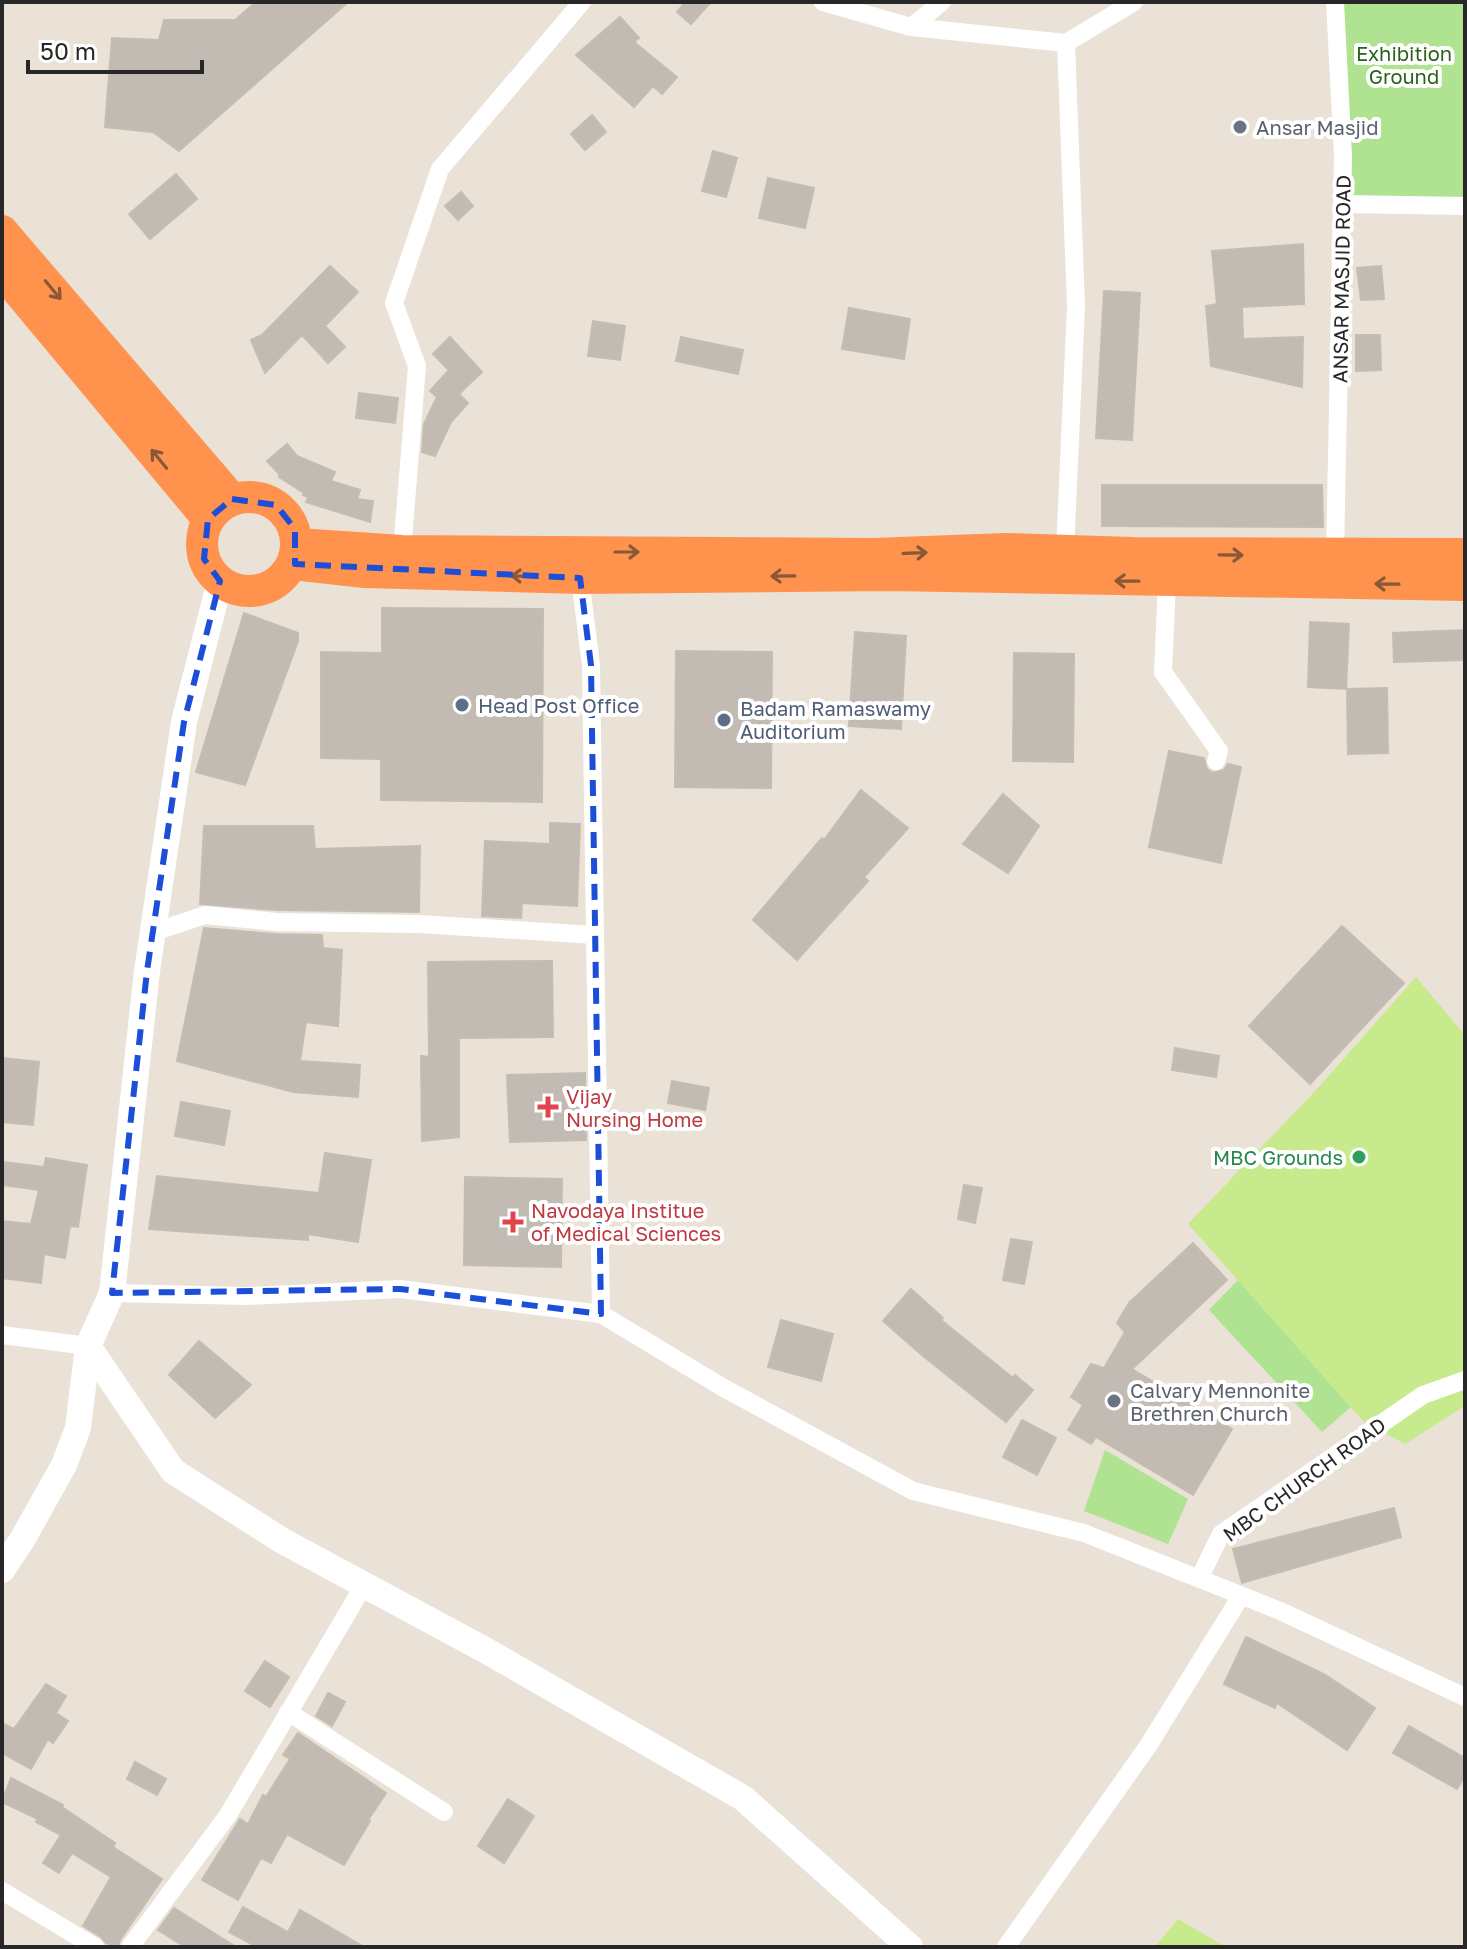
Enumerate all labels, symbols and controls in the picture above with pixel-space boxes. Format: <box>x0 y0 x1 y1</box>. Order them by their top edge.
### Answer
scale bar <box>28 24 202 74</box>
text: 50 m <box>40 36 96 65</box>
park label: Exhibition Ground <box>1356 41 1452 88</box>
place label: Ansar Masjid <box>1256 115 1379 139</box>
marker: Ansar Masjid <box>1231 118 1249 136</box>
street label: ANSAR MASJID ROAD <box>1327 175 1355 383</box>
one-way arrow <box>44 279 62 299</box>
one-way arrow <box>150 449 168 470</box>
one-way arrow <box>613 544 640 560</box>
one-way arrow <box>901 545 928 560</box>
one-way arrow <box>1217 547 1244 562</box>
one-way arrow <box>770 568 797 584</box>
one-way arrow <box>510 569 537 584</box>
one-way arrow <box>1114 573 1141 589</box>
one-way arrow <box>1374 576 1401 592</box>
place label: Head Post Office <box>478 693 639 717</box>
marker: Head Post Office <box>453 696 471 714</box>
place label: Badam Ramaswamy Auditorium <box>740 696 931 743</box>
marker: Badam Ramaswamy Auditorium <box>715 711 733 729</box>
place label: Vijay Nursing Home <box>566 1084 703 1131</box>
marker: Vijay Nursing Home <box>537 1096 559 1118</box>
place label: MBC Grounds <box>1213 1145 1343 1169</box>
marker: MBC Grounds <box>1350 1148 1368 1166</box>
place label: Navodaya Institue of Medical Sciences <box>531 1198 721 1245</box>
marker: Navodaya Institue of Medical Sciences <box>502 1211 524 1233</box>
place label: Calvary Mennonite Brethren Church <box>1130 1378 1310 1425</box>
marker: Calvary Mennonite Brethren Church <box>1105 1392 1123 1410</box>
street label: MBC CHURCH ROAD <box>1218 1412 1390 1546</box>

